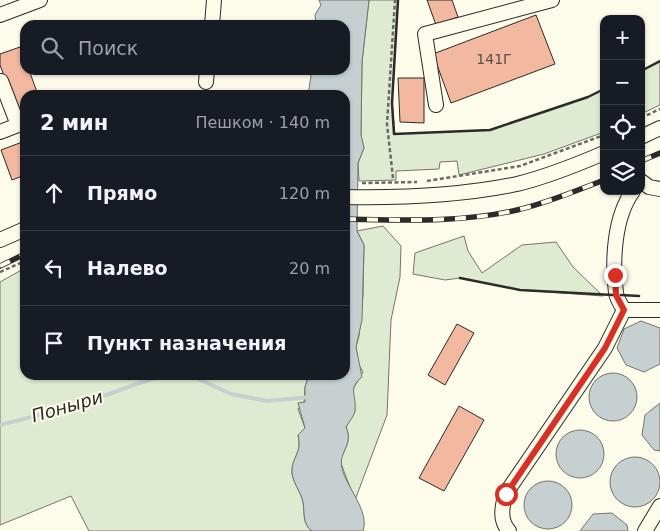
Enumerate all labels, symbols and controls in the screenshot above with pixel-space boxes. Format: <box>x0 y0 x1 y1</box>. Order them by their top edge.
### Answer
map controls <box>600 15 645 195</box>
button: + <box>600 15 645 60</box>
search box <box>20 20 350 75</box>
icon: search <box>38 34 66 62</box>
text: Поиск <box>78 37 138 59</box>
house number: 141Г <box>476 51 512 67</box>
button: − <box>600 60 645 105</box>
button: locate <box>600 105 645 150</box>
text: 2 мин <box>40 111 108 135</box>
text: Пешком · 140 m <box>195 113 330 132</box>
button: layers <box>600 150 645 195</box>
icon: ahead <box>40 179 68 207</box>
text: Прямо <box>87 182 157 204</box>
text: 120 m <box>279 184 330 203</box>
icon: left <box>40 254 68 282</box>
text: Налево <box>87 257 168 279</box>
text: 20 m <box>289 259 330 278</box>
route end <box>604 264 627 287</box>
icon: arrive <box>40 329 68 357</box>
text: Пункт назначения <box>87 332 286 354</box>
water label: Поныри <box>29 386 106 426</box>
route start <box>495 483 518 506</box>

